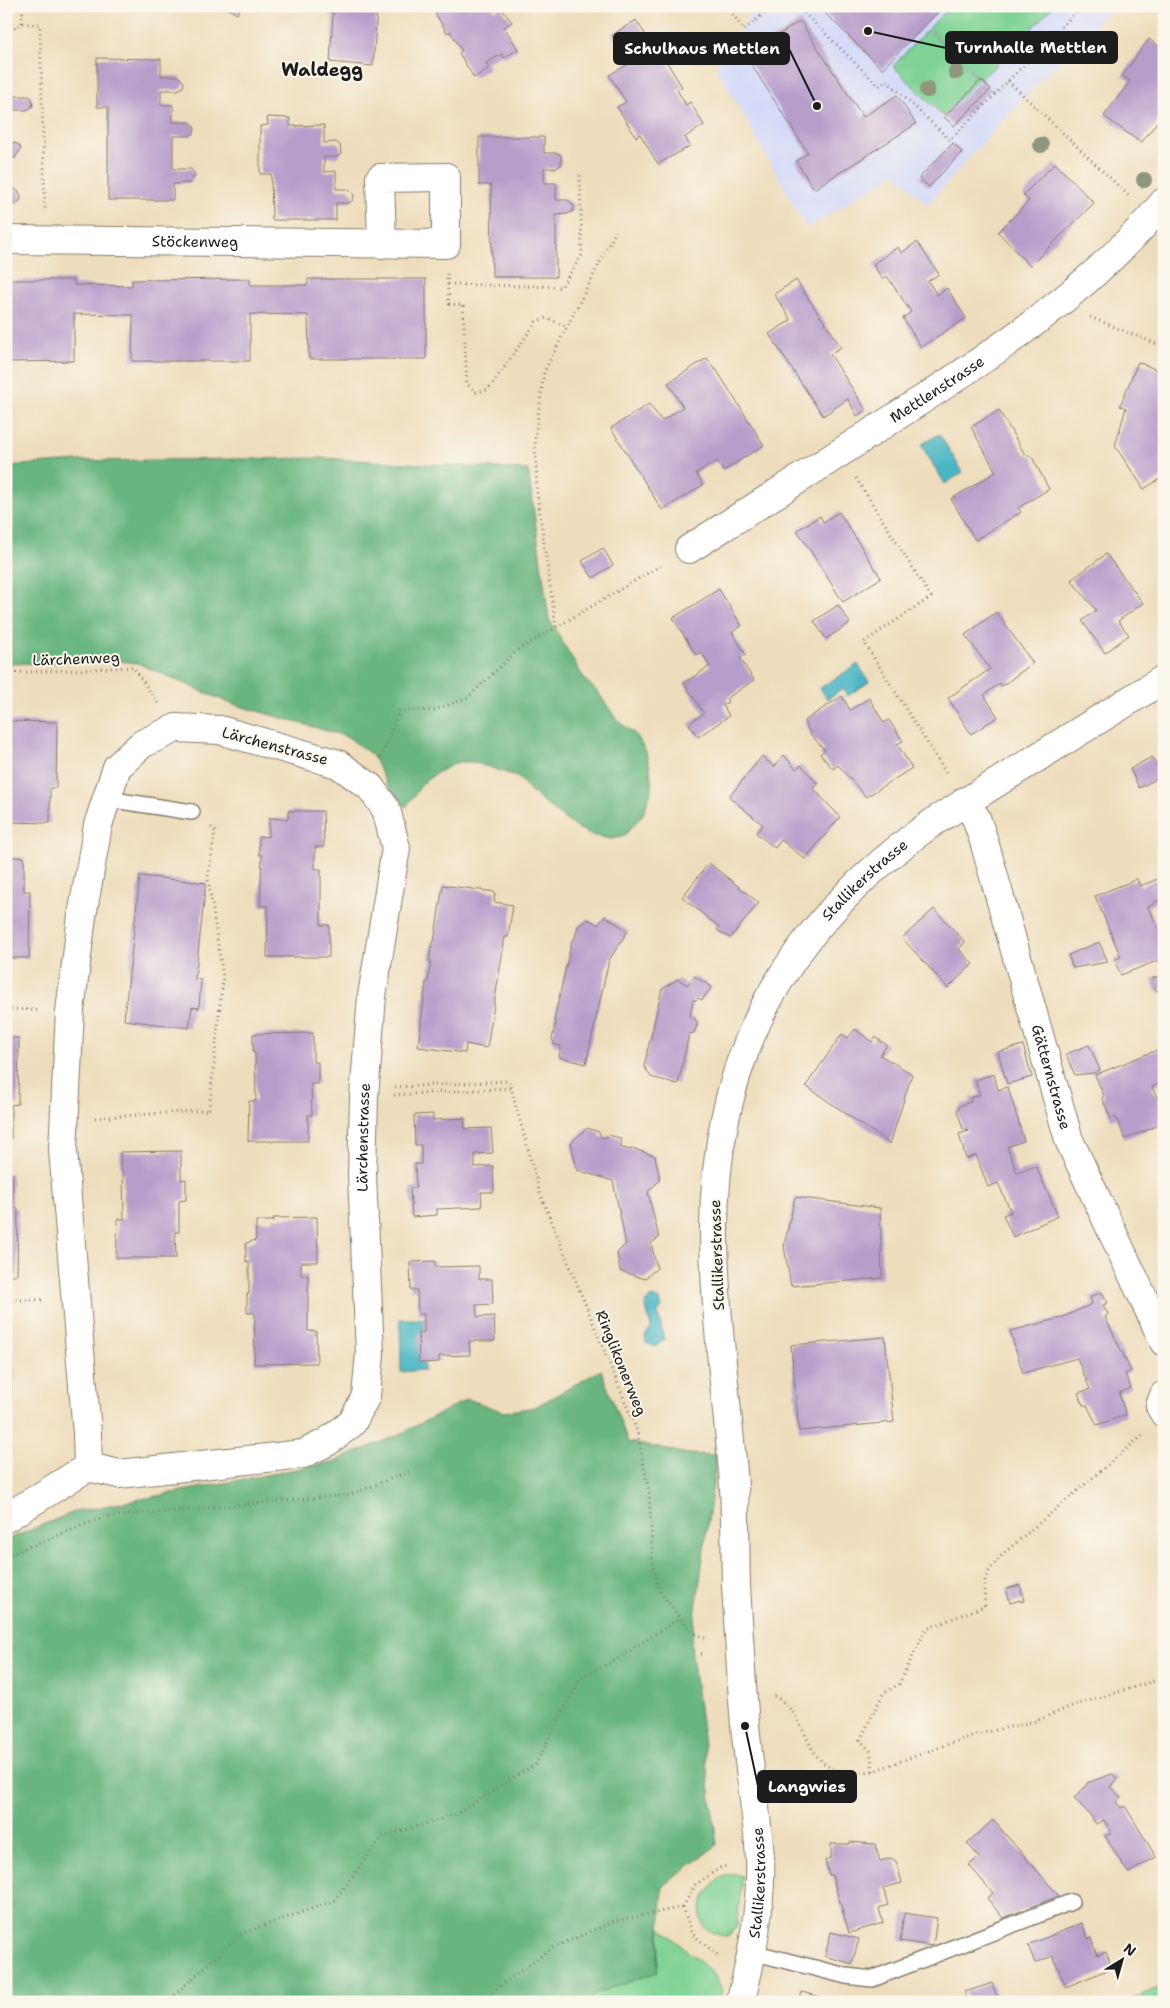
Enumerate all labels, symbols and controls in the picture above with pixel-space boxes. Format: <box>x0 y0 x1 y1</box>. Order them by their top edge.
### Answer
callout: Turnhalle Mettlen <box>946 32 1117 63</box>
callout: Schulhaus Mettlen <box>614 33 789 64</box>
text: Turnhalle Mettlen <box>955 37 1107 58</box>
text: Schulhaus Mettlen <box>624 38 780 59</box>
district label: Waldegg <box>281 58 363 82</box>
street label: Stöckenweg <box>152 231 238 252</box>
street label: Mettlenstrasse <box>886 351 988 428</box>
street label: Lärchenweg <box>32 647 120 671</box>
street label: Lärchenstrasse <box>220 722 330 770</box>
street label: Stallikerstrasse <box>817 835 912 925</box>
street label: Gätternstrasse <box>1027 1022 1076 1132</box>
street label: Lärchenstrasse <box>352 1082 375 1192</box>
street label: Stallikerstrasse <box>705 1199 729 1311</box>
street label: Ringlikonerweg <box>591 1307 651 1419</box>
callout: Langwies <box>758 1771 856 1802</box>
text: Langwies <box>768 1776 846 1797</box>
street label: Stallikerstrasse <box>744 1826 770 1940</box>
north arrow <box>1098 1936 1148 1986</box>
text: N <box>1120 1939 1140 1960</box>

